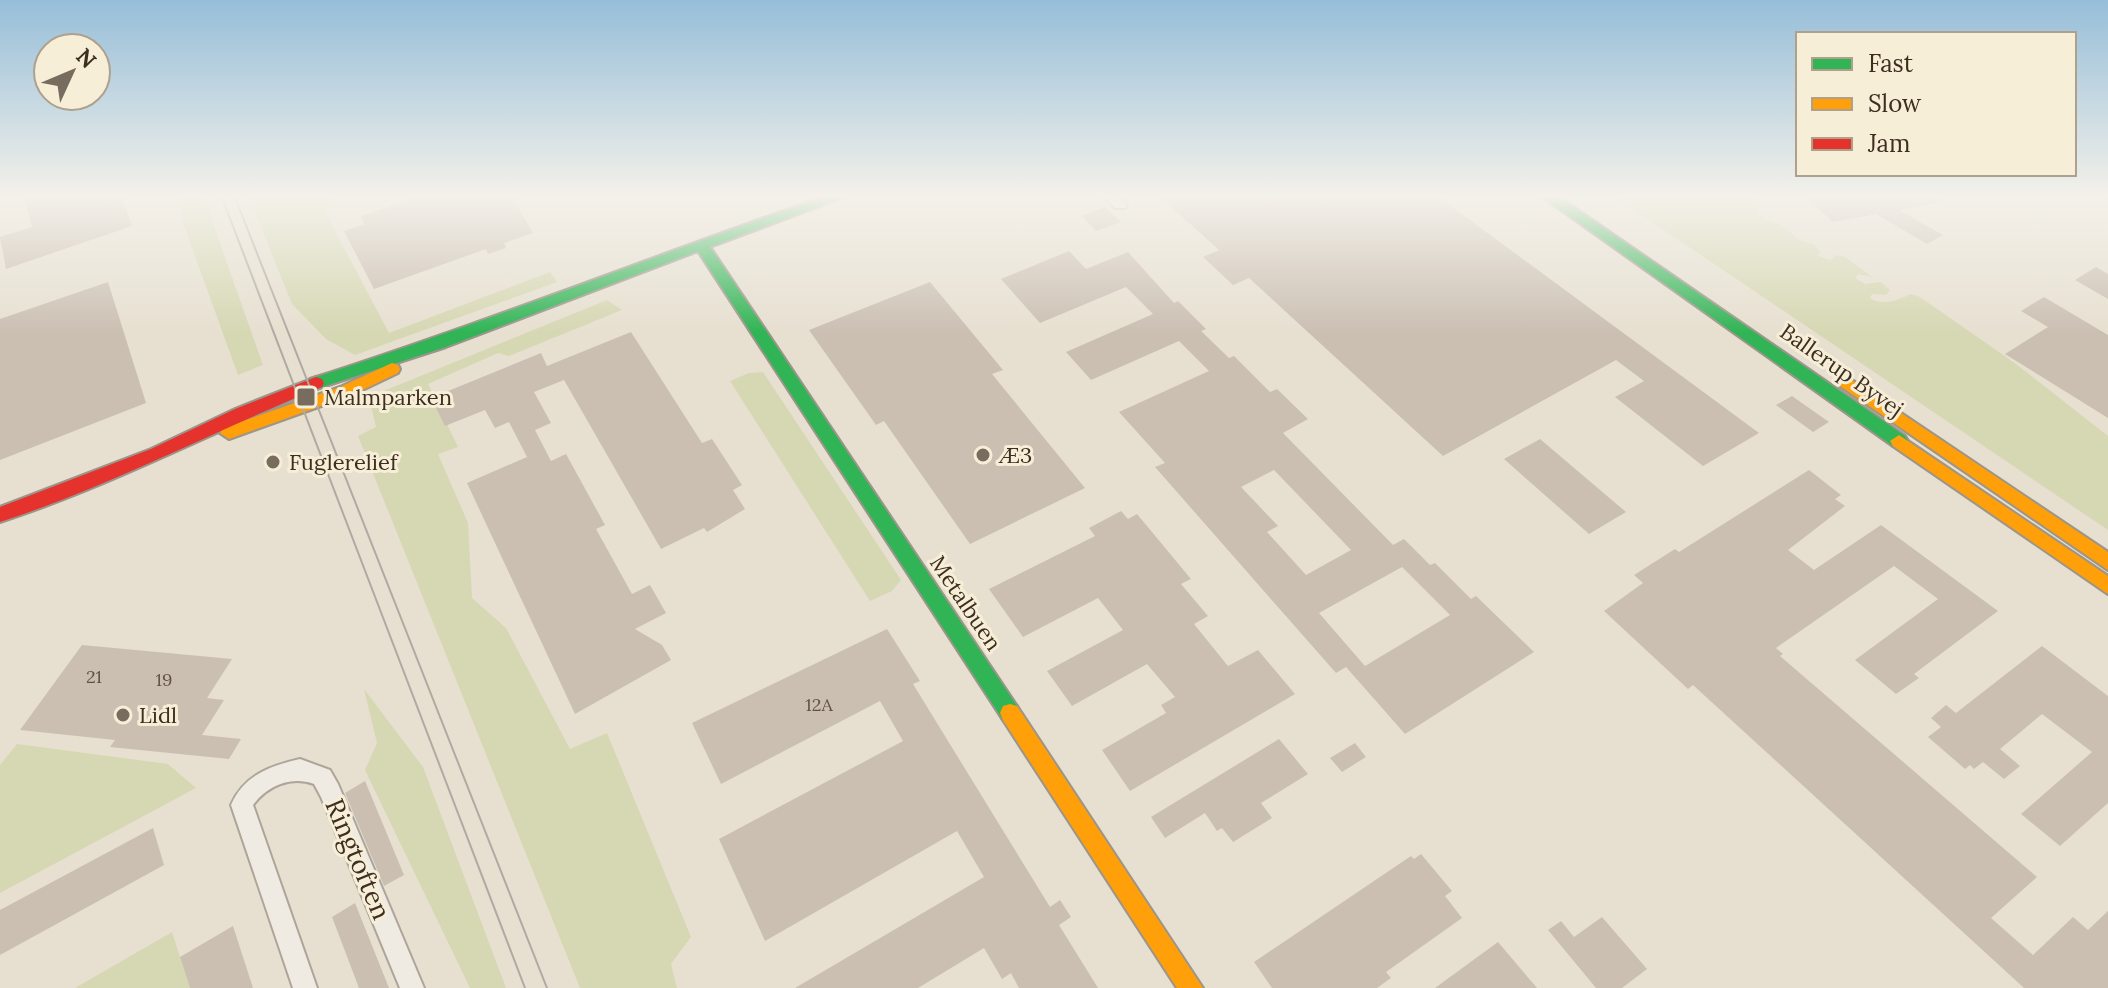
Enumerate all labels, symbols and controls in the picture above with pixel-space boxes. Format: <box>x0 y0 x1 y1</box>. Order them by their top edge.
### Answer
north arrow <box>32 32 112 112</box>
legend <box>1796 32 2076 176</box>
text: N <box>70 42 102 74</box>
text: Fast <box>1868 48 1914 79</box>
text: Slow <box>1868 88 1922 119</box>
text: Jam <box>1867 128 1910 159</box>
street label: Ballerup Byvej <box>1775 317 1909 423</box>
place label: Malmparken <box>324 383 452 411</box>
marker: Malmparken <box>295 386 317 408</box>
place label: Æ3 <box>998 441 1032 469</box>
marker: Æ3 <box>974 446 992 464</box>
place label: Fuglerelief <box>289 448 399 476</box>
marker: Fuglerelief <box>264 453 282 471</box>
street label: Metalbuen <box>924 550 1008 656</box>
house number: 21 <box>86 665 102 688</box>
house number: 19 <box>156 668 172 691</box>
house number: 12A <box>805 693 833 716</box>
place label: Lidl <box>139 701 177 729</box>
marker: Lidl <box>114 706 132 724</box>
street label: Ringtoften <box>318 793 399 924</box>

